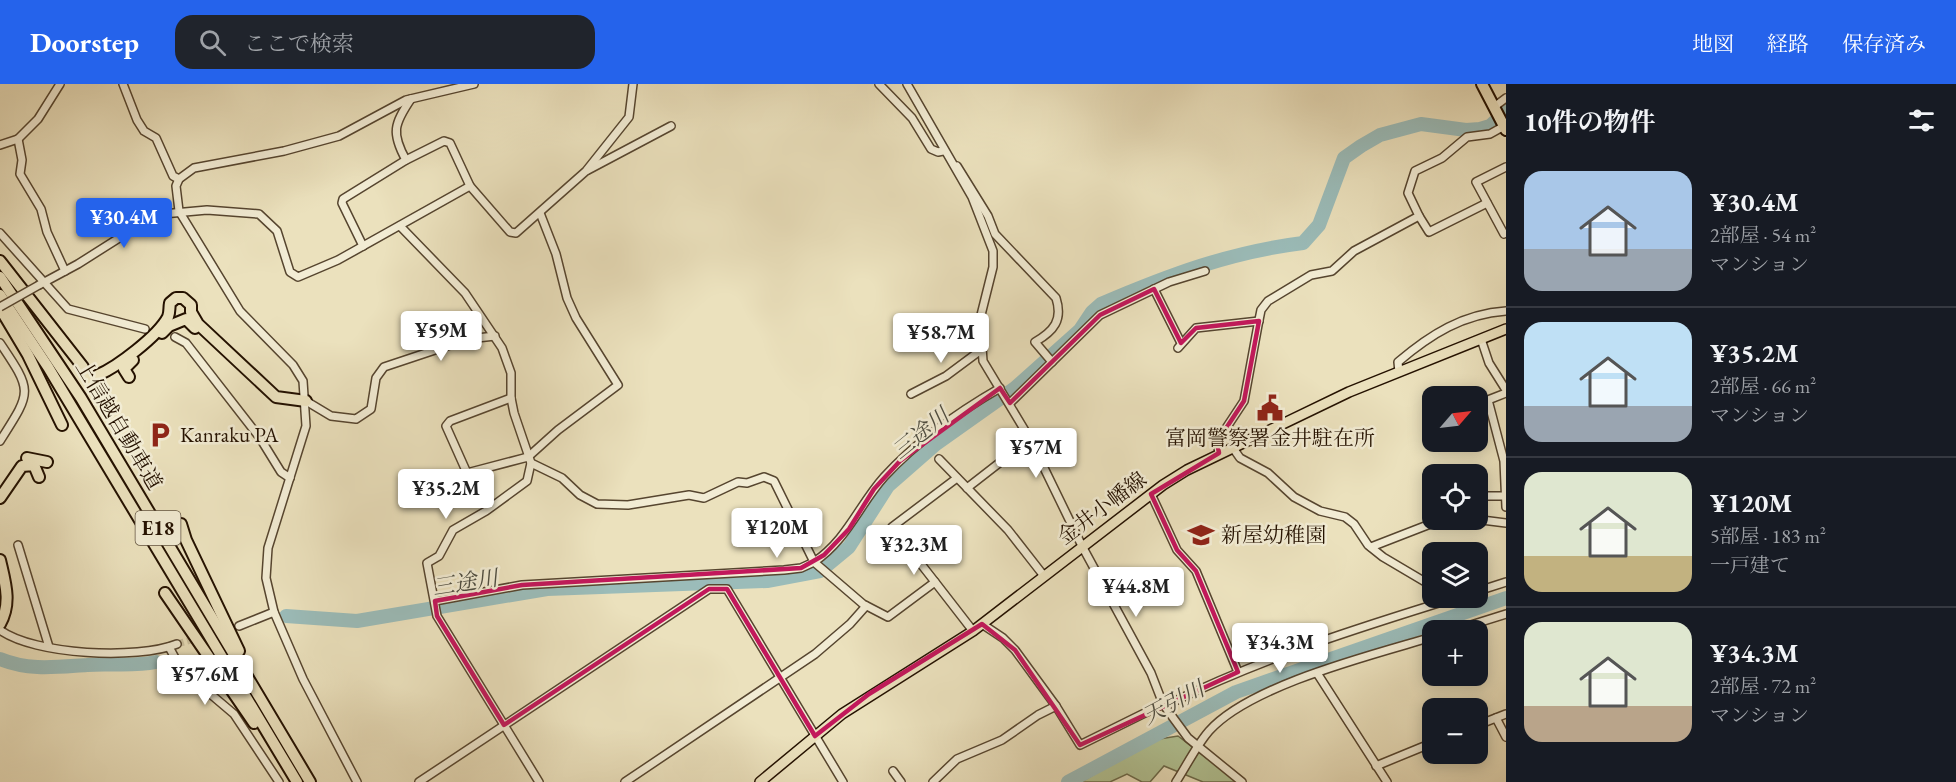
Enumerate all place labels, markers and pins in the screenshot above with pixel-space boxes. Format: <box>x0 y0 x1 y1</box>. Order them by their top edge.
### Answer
pin: ¥30.4M <box>75 198 173 249</box>
pin: ¥59M <box>405 311 477 362</box>
pin: ¥58.7M <box>892 313 990 364</box>
public building icon: 富岡警察署金井駐在所 <box>1255 393 1285 423</box>
parking icon: Kanraku PA <box>145 420 175 450</box>
place label: Kanraku PA <box>180 421 279 448</box>
place label: 富岡警察署金井駐在所 <box>1165 424 1375 451</box>
pin: ¥57M <box>1000 428 1072 479</box>
pin: ¥35.2M <box>397 469 495 520</box>
pin: ¥120M <box>735 508 819 559</box>
school or university icon: 新屋幼稚園 <box>1186 520 1216 550</box>
place label: 新屋幼稚園 <box>1221 521 1326 548</box>
pin: ¥32.3M <box>865 525 963 576</box>
pin: ¥44.8M <box>1087 567 1185 618</box>
pin: ¥34.3M <box>1231 623 1329 674</box>
pin: ¥57.6M <box>156 655 254 706</box>

